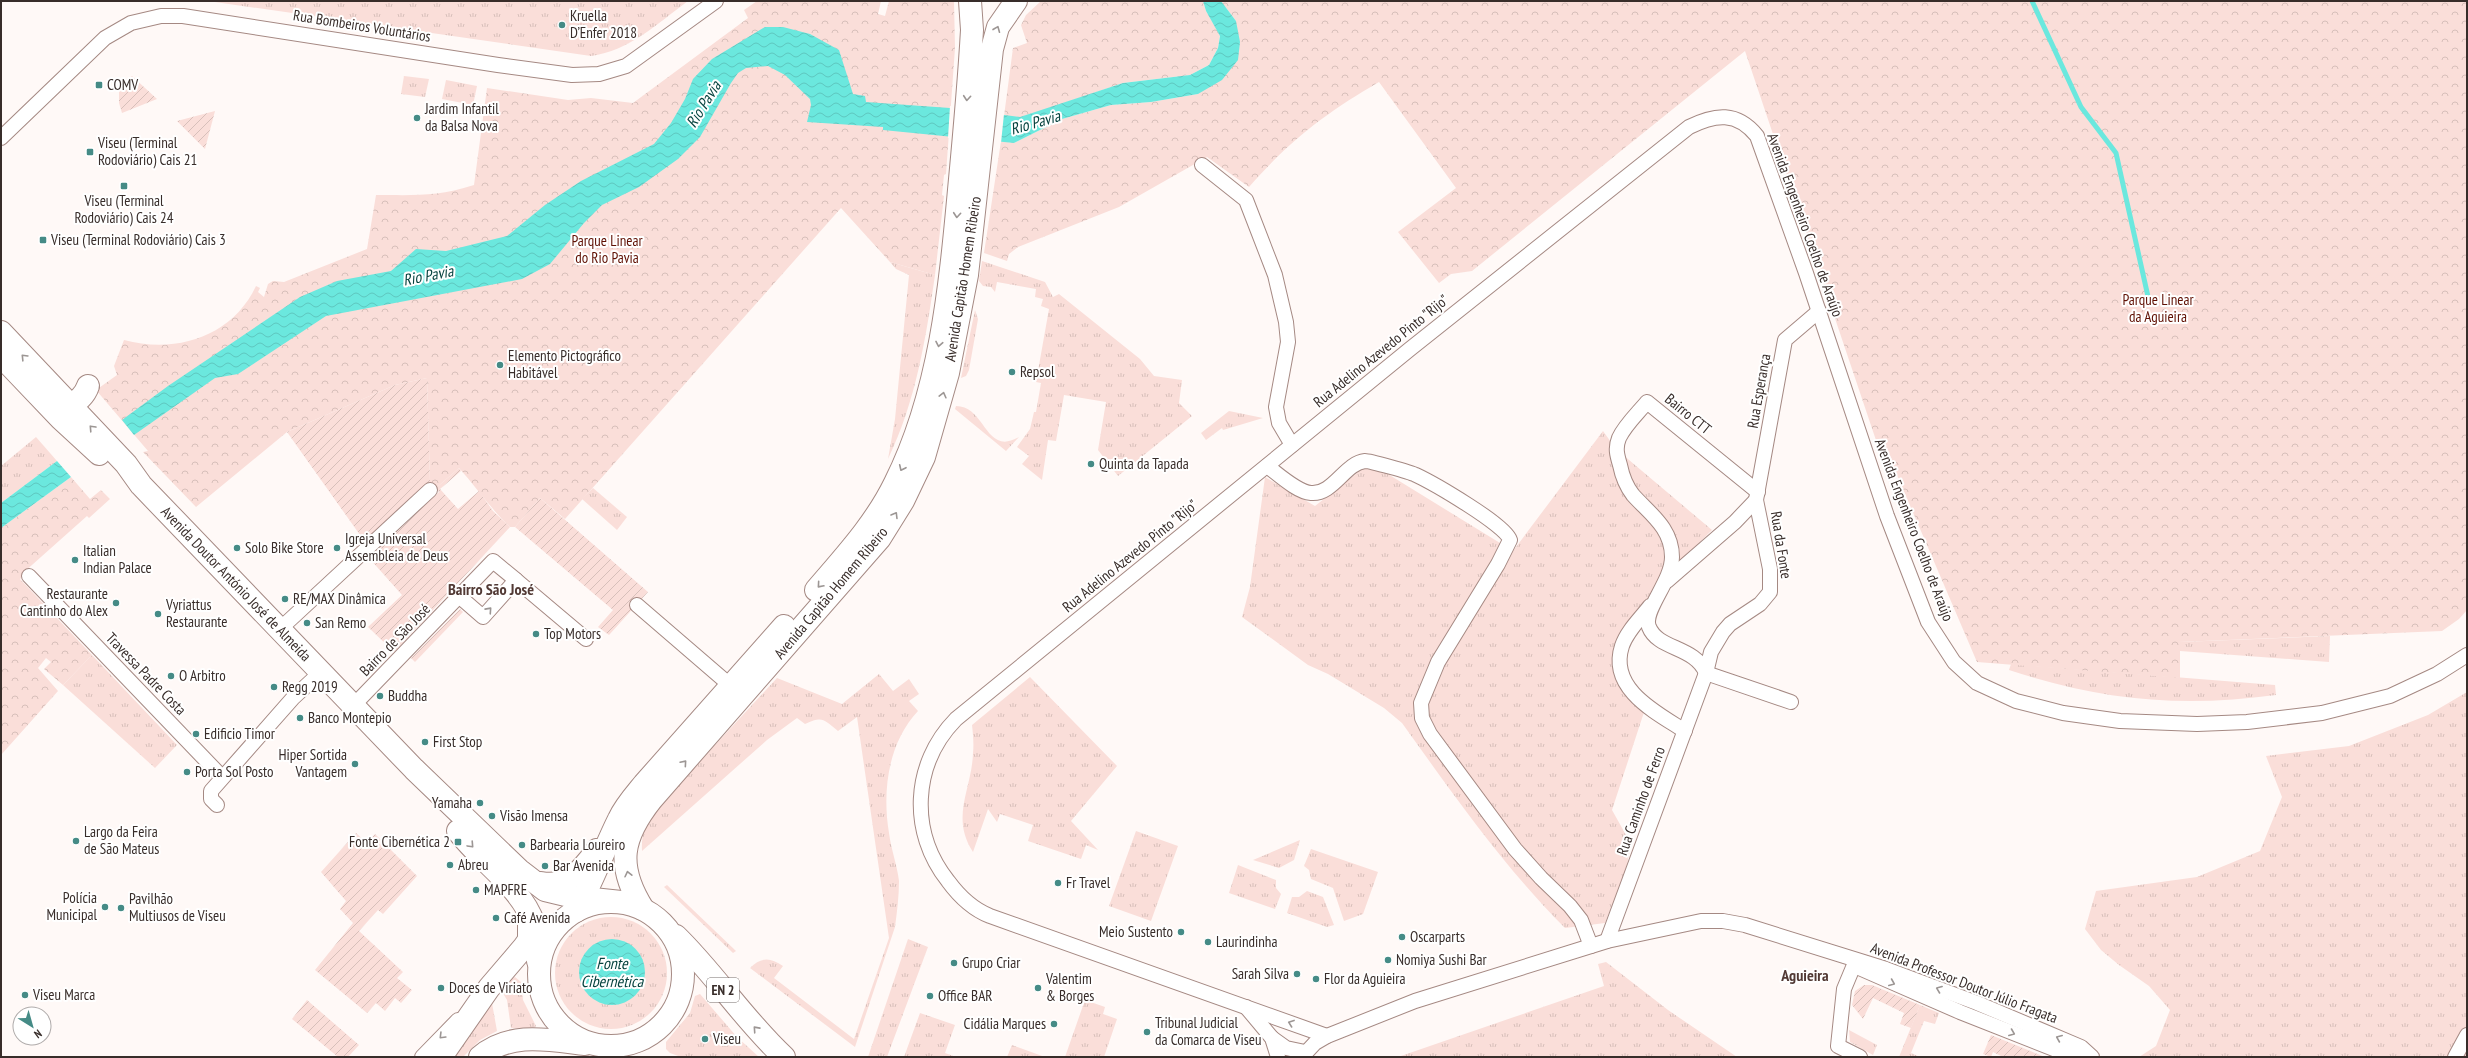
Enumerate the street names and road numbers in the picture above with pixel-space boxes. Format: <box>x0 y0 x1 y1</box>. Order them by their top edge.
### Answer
street label: Rua Bombeiros Voluntários <box>292 5 432 46</box>
street label: Avenida Engenheiro Coelho de Araújo <box>1763 130 1848 319</box>
street label: Avenida Capitão Homem Ribeiro <box>940 195 985 363</box>
street label: Rua Adelino Azevedo Pinto "Rijo" <box>1309 290 1452 411</box>
street label: Rua Esperança <box>1743 352 1774 430</box>
street label: Bairro CTT <box>1661 389 1716 438</box>
street label: Avenida Engenheiro Coelho de Araújo <box>1871 436 1958 624</box>
street label: Rua Adelino Azevedo Pinto "Rijo" <box>1058 495 1201 616</box>
street label: Avenida Doutor António José de Almeida <box>157 502 316 665</box>
street label: Rua da Fonte <box>1767 510 1796 580</box>
street label: Avenida Capitão Homem Ribeiro <box>770 523 892 663</box>
street label: Bairro de São José <box>355 599 434 680</box>
street label: Travessa Padre Costa <box>102 628 190 719</box>
street label: Rua Caminho de Ferro <box>1612 744 1669 858</box>
street label: Avenida Professor Doutor Júlio Fragata <box>1868 938 2060 1027</box>
road number: EN 2 <box>707 978 739 1002</box>

